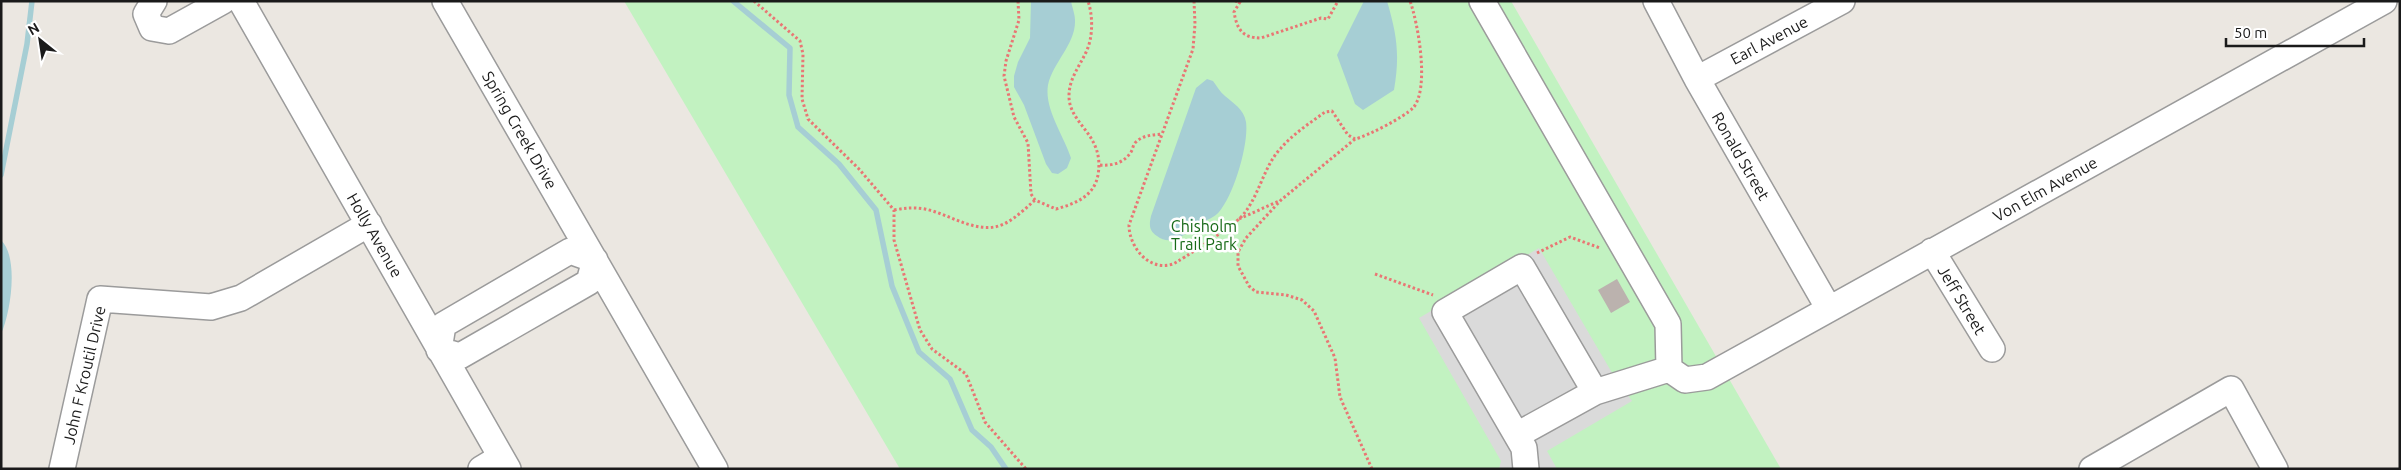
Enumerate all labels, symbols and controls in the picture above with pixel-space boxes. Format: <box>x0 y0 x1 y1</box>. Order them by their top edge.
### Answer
street label: Earl Avenue <box>1727 12 1811 68</box>
north arrow <box>15 15 65 65</box>
scale bar <box>2226 15 2364 47</box>
text: N <box>25 19 42 38</box>
text: 50 m <box>2234 24 2267 41</box>
street label: Spring Creek Drive <box>479 68 561 192</box>
street label: Ronald Street <box>1709 109 1774 204</box>
street label: Von Elm Avenue <box>1990 153 2100 225</box>
street label: Holly Avenue <box>344 190 406 280</box>
park label: Chisholm Trail Park <box>1171 217 1237 253</box>
street label: Jeff Street <box>1934 262 1990 338</box>
street label: John F Kroutil Drive <box>59 304 109 446</box>

